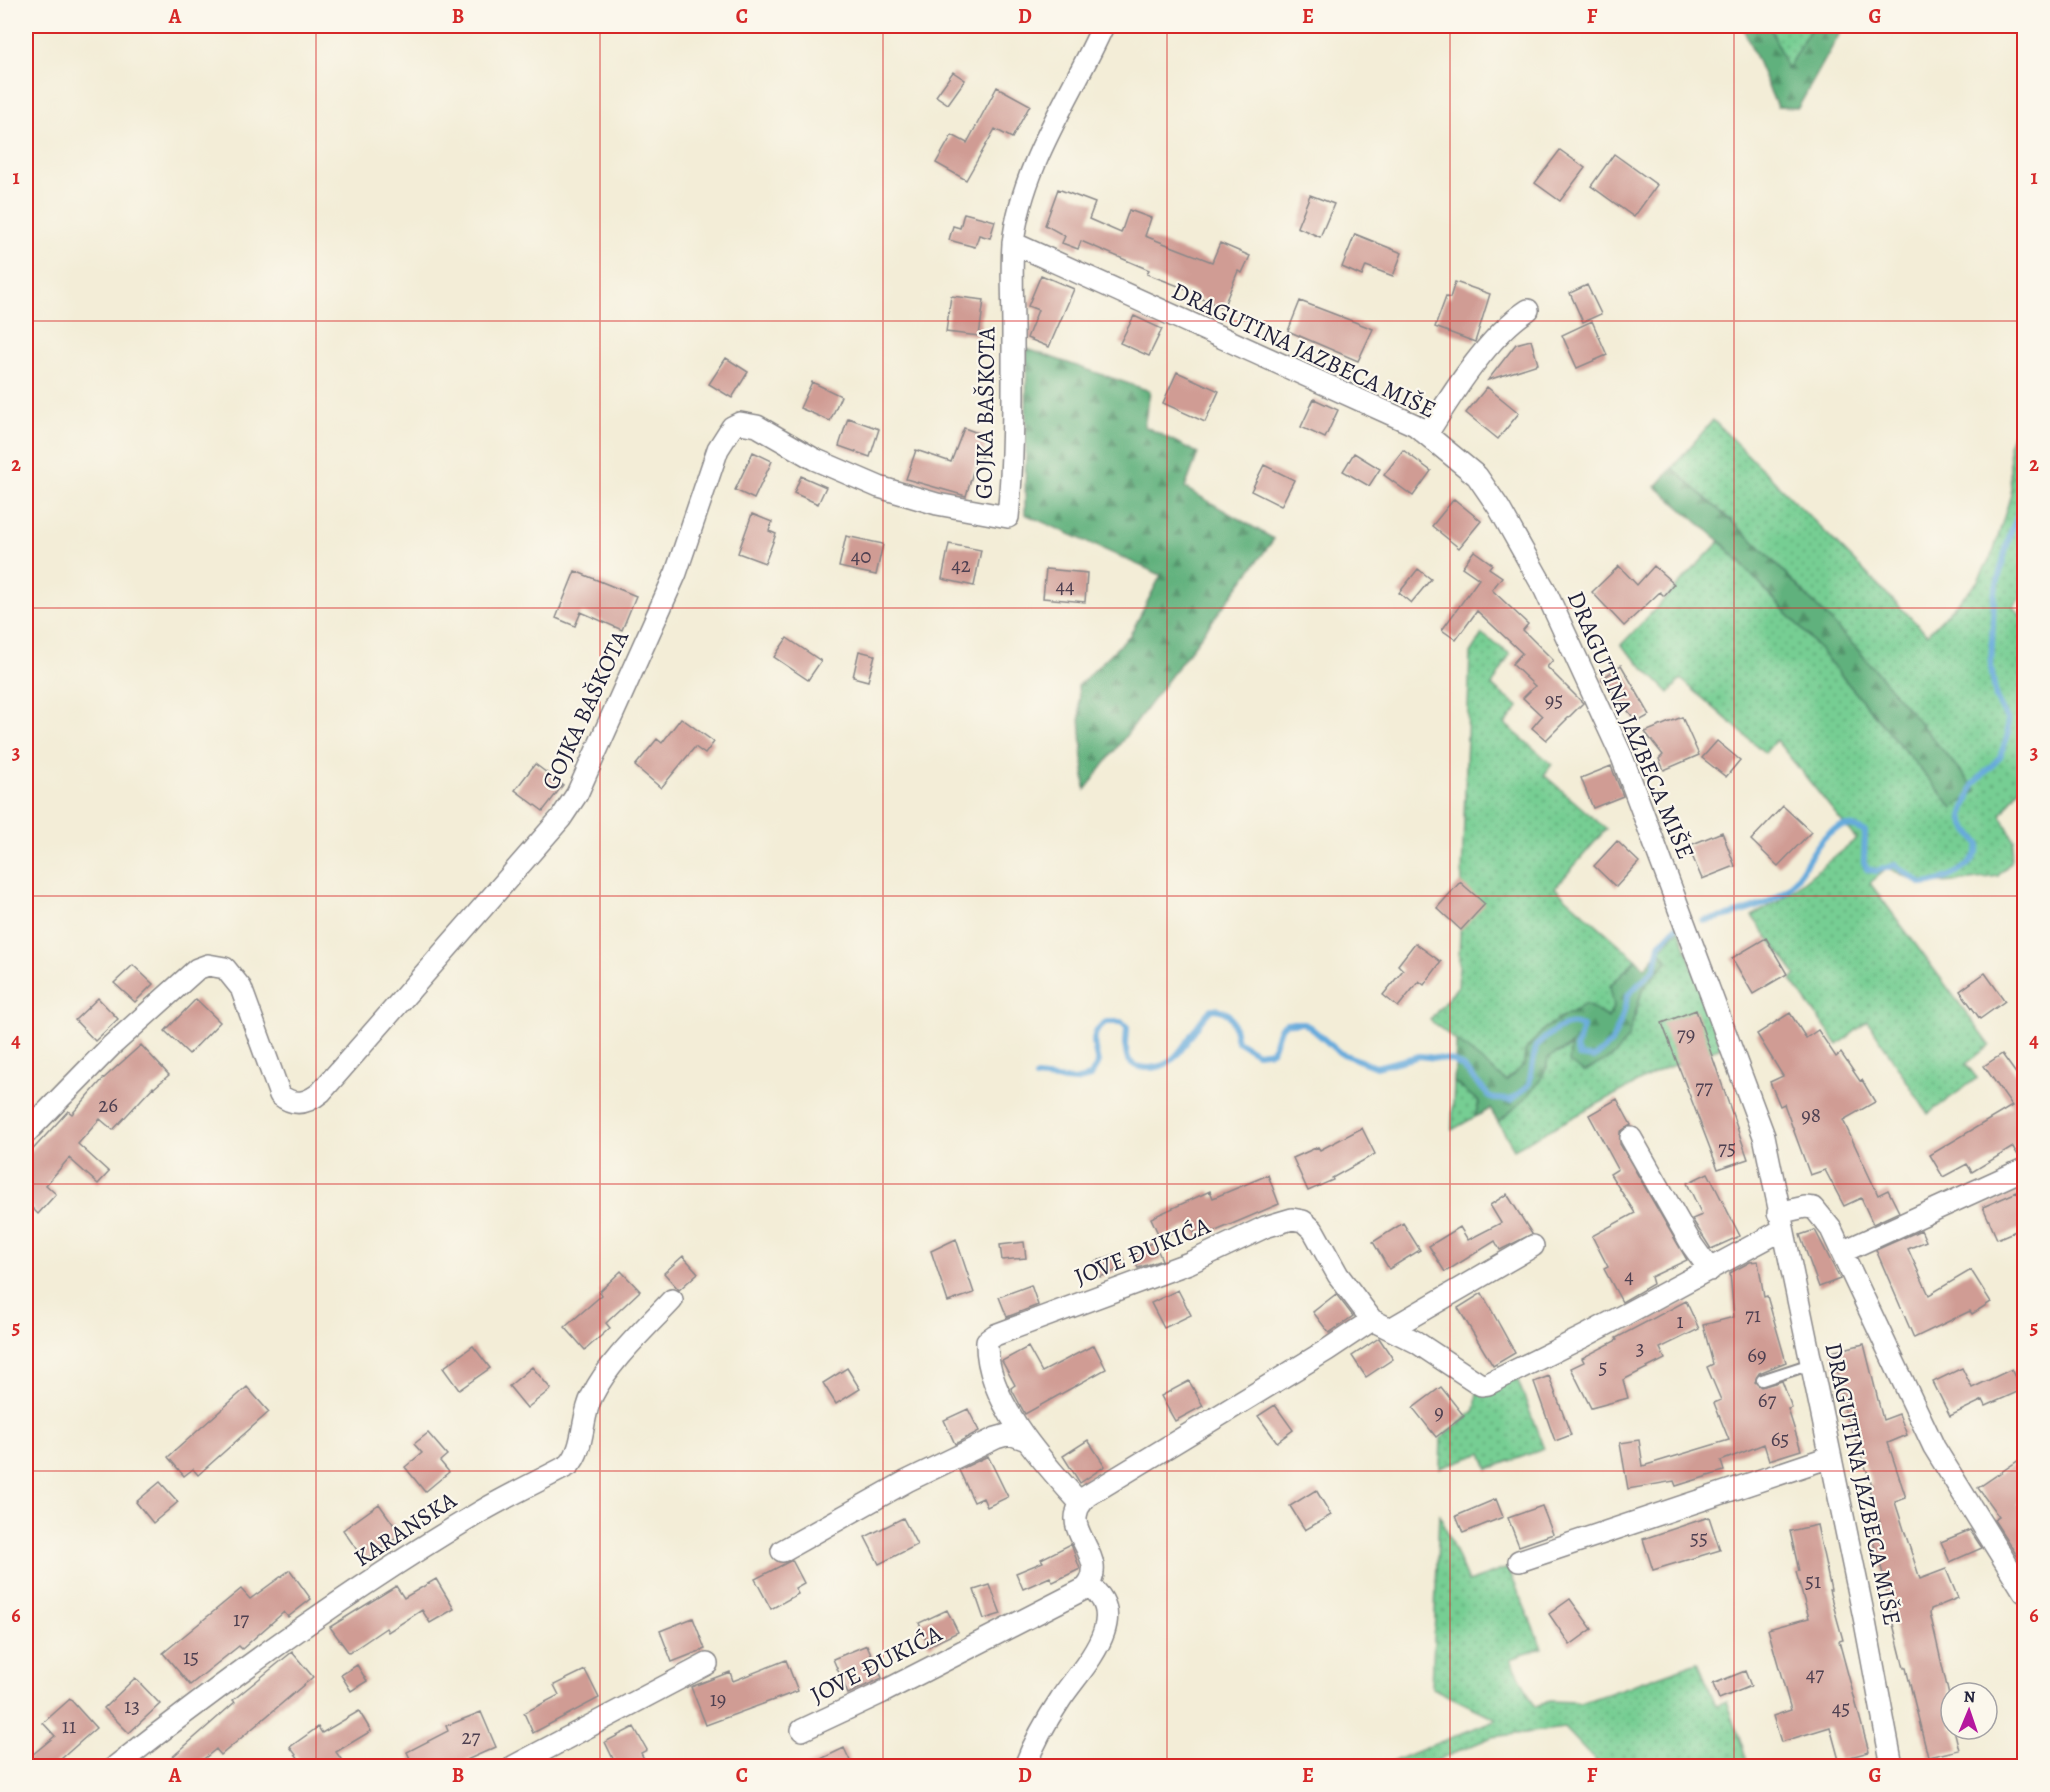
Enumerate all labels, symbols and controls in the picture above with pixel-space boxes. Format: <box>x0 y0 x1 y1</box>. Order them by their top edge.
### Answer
text: A <box>168 3 182 30</box>
text: B <box>452 3 464 30</box>
text: C <box>736 3 748 30</box>
text: D <box>1018 3 1032 30</box>
text: E <box>1302 3 1314 30</box>
text: F <box>1587 3 1598 30</box>
text: G <box>1868 3 1882 30</box>
text: 1 <box>12 164 20 191</box>
text: 1 <box>2030 164 2038 191</box>
street label: DRAGUTINA JAZBECA MIŠE <box>1167 275 1441 425</box>
street label: GOJKA BAŠKOTA <box>967 326 1003 499</box>
text: 2 <box>11 451 21 478</box>
text: 2 <box>2029 451 2039 478</box>
house number: 40 <box>851 542 871 570</box>
house number: 42 <box>951 551 971 579</box>
house number: 44 <box>1055 572 1075 600</box>
street label: DRAGUTINA JAZBECA MIŠE <box>1560 586 1702 864</box>
street label: GOJKA BAŠKOTA <box>534 624 636 795</box>
house number: 95 <box>1545 686 1563 714</box>
text: 3 <box>12 739 20 766</box>
text: 3 <box>2030 739 2038 766</box>
house number: 79 <box>1677 1020 1695 1048</box>
text: 4 <box>11 1027 21 1054</box>
text: 4 <box>2029 1027 2039 1054</box>
house number: 77 <box>1695 1073 1713 1101</box>
house number: 26 <box>98 1091 118 1119</box>
house number: 98 <box>1801 1101 1821 1129</box>
house number: 75 <box>1718 1134 1736 1162</box>
street label: JOVE ĐUKIĆA <box>1069 1209 1215 1293</box>
house number: 4 <box>1624 1262 1634 1290</box>
house number: 71 <box>1745 1301 1761 1329</box>
house number: 1 <box>1676 1307 1684 1335</box>
text: 5 <box>12 1314 20 1341</box>
text: 5 <box>2030 1314 2038 1341</box>
house number: 3 <box>1636 1334 1644 1362</box>
street label: DRAGUTINA JAZBECA MIŠE <box>1817 1340 1909 1628</box>
house number: 69 <box>1747 1341 1767 1369</box>
house number: 5 <box>1598 1353 1608 1381</box>
house number: 67 <box>1758 1386 1776 1414</box>
house number: 9 <box>1434 1398 1444 1426</box>
house number: 65 <box>1771 1425 1789 1453</box>
street label: KARANSKA <box>348 1483 463 1574</box>
house number: 55 <box>1690 1524 1708 1552</box>
house number: 51 <box>1805 1567 1821 1595</box>
text: 6 <box>11 1602 21 1629</box>
text: 6 <box>2029 1602 2039 1629</box>
house number: 17 <box>233 1605 249 1633</box>
street label: JOVE ĐUKIĆA <box>805 1617 948 1711</box>
house number: 15 <box>183 1643 199 1671</box>
house number: 47 <box>1806 1660 1824 1688</box>
north arrow <box>1939 1681 1999 1741</box>
house number: 19 <box>710 1685 726 1713</box>
text: N <box>1963 1686 1976 1708</box>
house number: 13 <box>124 1692 140 1720</box>
house number: 45 <box>1832 1694 1850 1722</box>
house number: 11 <box>62 1712 76 1740</box>
house number: 27 <box>462 1723 481 1751</box>
text: A <box>168 1762 182 1789</box>
text: B <box>452 1762 464 1789</box>
text: C <box>736 1762 748 1789</box>
text: D <box>1018 1762 1032 1789</box>
text: E <box>1302 1762 1314 1789</box>
text: F <box>1587 1762 1598 1789</box>
text: G <box>1868 1762 1882 1789</box>

